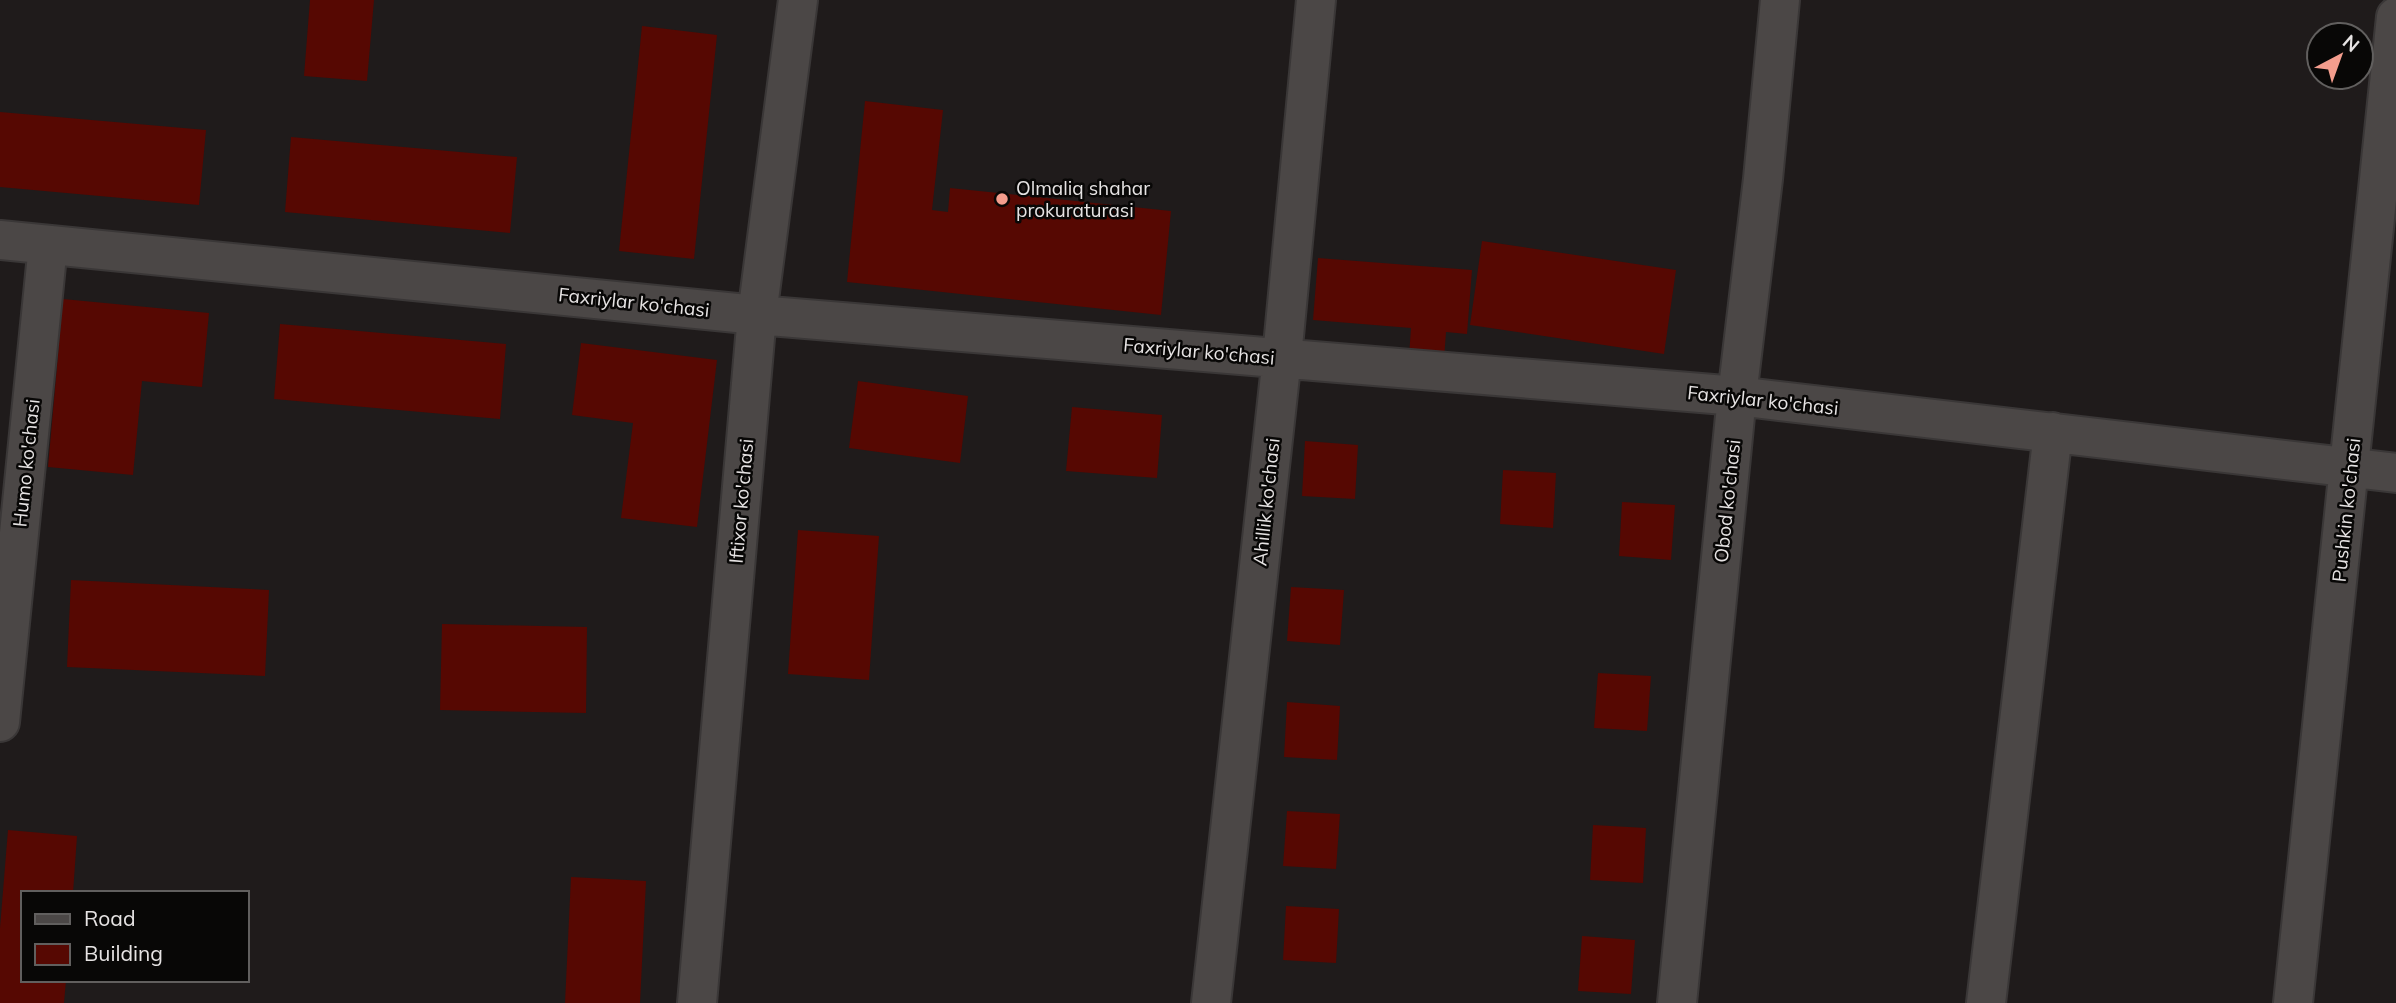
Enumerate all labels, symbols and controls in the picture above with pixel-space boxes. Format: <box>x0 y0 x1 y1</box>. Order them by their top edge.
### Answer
north arrow <box>2305 21 2375 91</box>
text: N <box>2338 29 2364 57</box>
place label: Olmaliq shahar prokuraturasi <box>1016 176 1150 222</box>
marker: Olmaliq shahar prokuraturasi <box>994 191 1010 207</box>
street label: Faxriylar ko'chasi <box>557 282 711 322</box>
street label: Faxriylar ko'chasi <box>1122 332 1276 370</box>
street label: Faxriylar ko'chasi <box>1686 380 1840 420</box>
street label: Humo ko'chasi <box>7 398 45 528</box>
street label: Ahillik ko'chasi <box>1247 437 1285 567</box>
street label: Pushkin ko'chasi <box>2327 437 2365 583</box>
street label: Iftixor ko'chasi <box>724 438 758 564</box>
street label: Obod ko'chasi <box>1709 438 1745 564</box>
legend <box>21 891 248 982</box>
text: Road <box>84 905 135 931</box>
text: Building <box>84 940 163 966</box>

